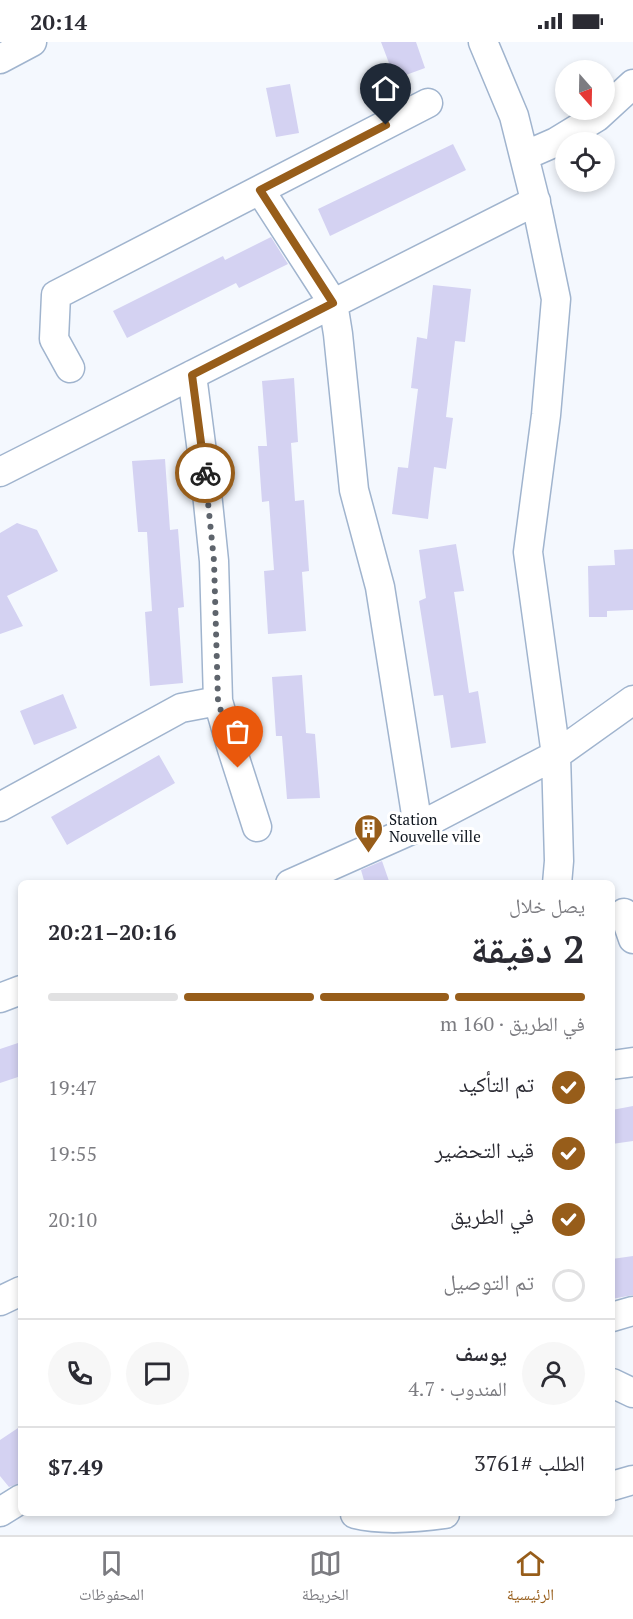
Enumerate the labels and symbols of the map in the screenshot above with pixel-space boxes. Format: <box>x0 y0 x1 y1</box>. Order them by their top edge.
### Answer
north arrow <box>555 60 615 120</box>
pin <box>360 63 411 125</box>
courier <box>175 443 235 503</box>
pin <box>212 706 263 768</box>
place label: Station Nouvelle ville <box>389 809 481 846</box>
building icon: Station Nouvelle ville <box>352 812 384 854</box>

